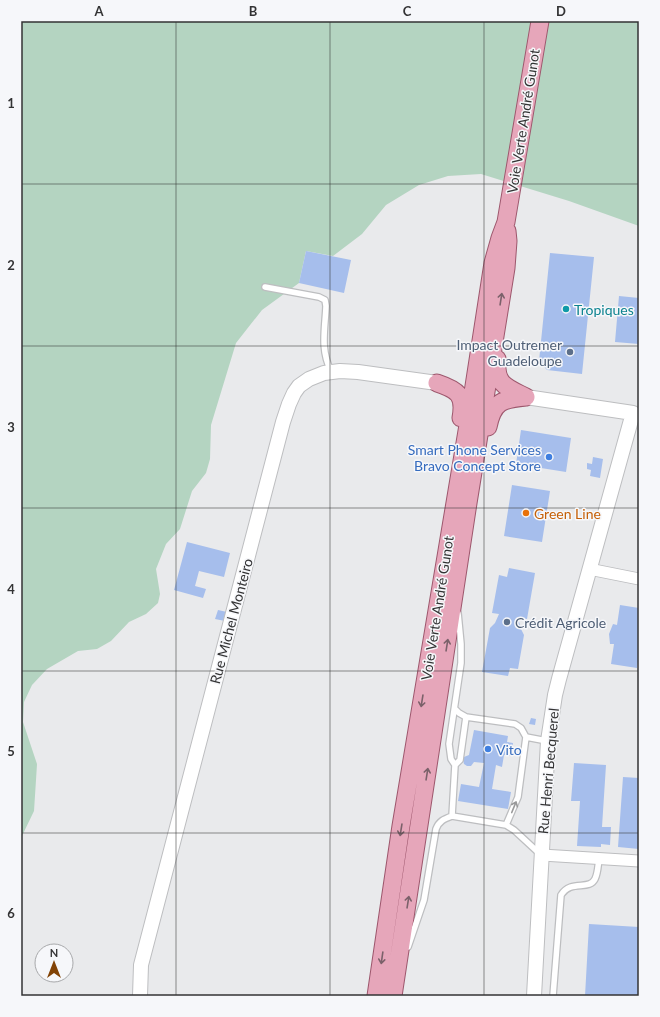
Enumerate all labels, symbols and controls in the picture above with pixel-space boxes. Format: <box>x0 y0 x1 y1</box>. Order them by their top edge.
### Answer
text: A <box>93 3 104 19</box>
text: B <box>249 3 258 19</box>
text: C <box>403 3 412 19</box>
text: D <box>556 3 566 19</box>
street label: Voie Verte André Gunot <box>503 48 543 194</box>
text: 1 <box>7 95 15 111</box>
text: 2 <box>7 257 15 273</box>
one-way arrow <box>498 293 506 306</box>
place label: Tropiques <box>574 301 634 318</box>
marker: Tropiques <box>561 304 571 314</box>
place label: Impact Outremer Guadeloupe <box>456 336 562 369</box>
marker: Impact Outremer Guadeloupe <box>565 347 575 357</box>
text: 3 <box>7 419 15 435</box>
place label: Smart Phone Services Bravo Concept Store <box>408 441 541 474</box>
marker: Smart Phone Services Bravo Concept Store <box>544 452 554 462</box>
place label: Green Line <box>534 505 601 522</box>
marker: Green Line <box>521 508 531 518</box>
street label: Voie Verte André Gunot <box>417 535 457 681</box>
street label: Rue Michel Monteiro <box>206 556 256 686</box>
text: 4 <box>7 581 15 597</box>
place label: Crédit Agricole <box>515 614 606 631</box>
marker: Crédit Agricole <box>502 617 512 627</box>
one-way arrow <box>443 639 451 652</box>
one-way arrow <box>417 694 425 707</box>
street label: Rue Henri Becquerel <box>534 707 562 835</box>
place label: Vito <box>496 741 522 758</box>
text: 5 <box>7 743 15 759</box>
marker: Vito <box>483 744 493 754</box>
one-way arrow <box>423 767 431 780</box>
one-way arrow <box>511 801 519 813</box>
one-way arrow <box>397 823 405 836</box>
one-way arrow <box>404 896 412 909</box>
text: 6 <box>7 905 15 921</box>
north arrow <box>34 943 74 983</box>
text: N <box>50 946 58 959</box>
one-way arrow <box>378 951 386 964</box>

